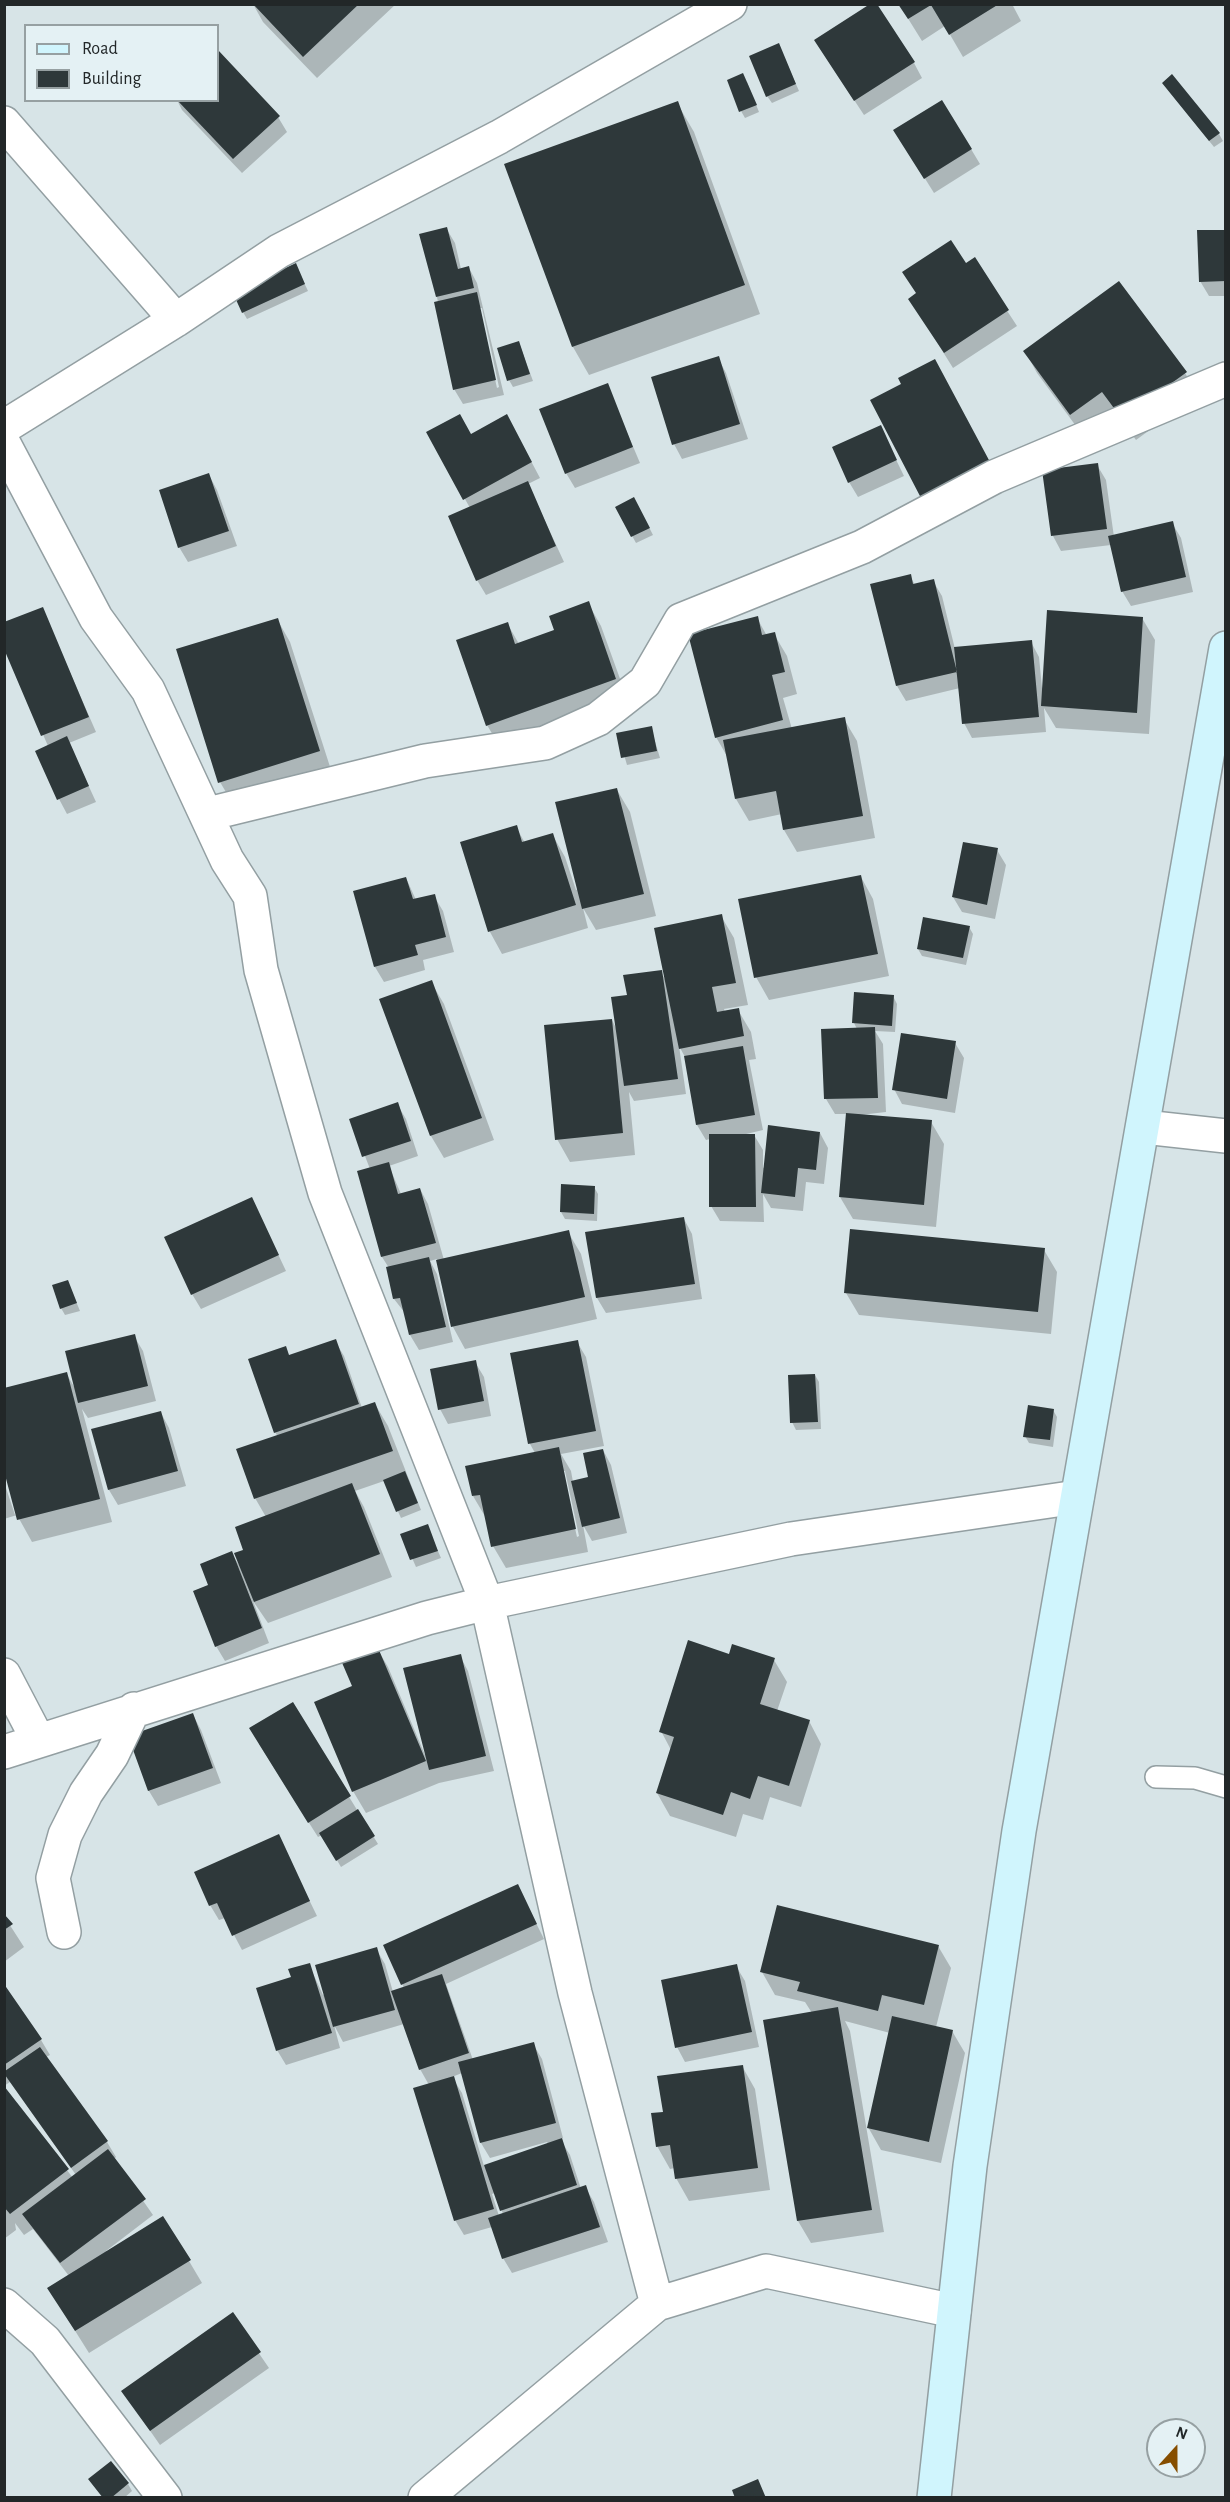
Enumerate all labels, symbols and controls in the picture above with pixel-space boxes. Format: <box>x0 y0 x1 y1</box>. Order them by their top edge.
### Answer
legend <box>24 24 219 102</box>
text: Road <box>82 40 118 58</box>
text: Building <box>82 70 141 88</box>
north arrow <box>1146 2418 1206 2478</box>
text: N <box>1174 2424 1190 2443</box>

